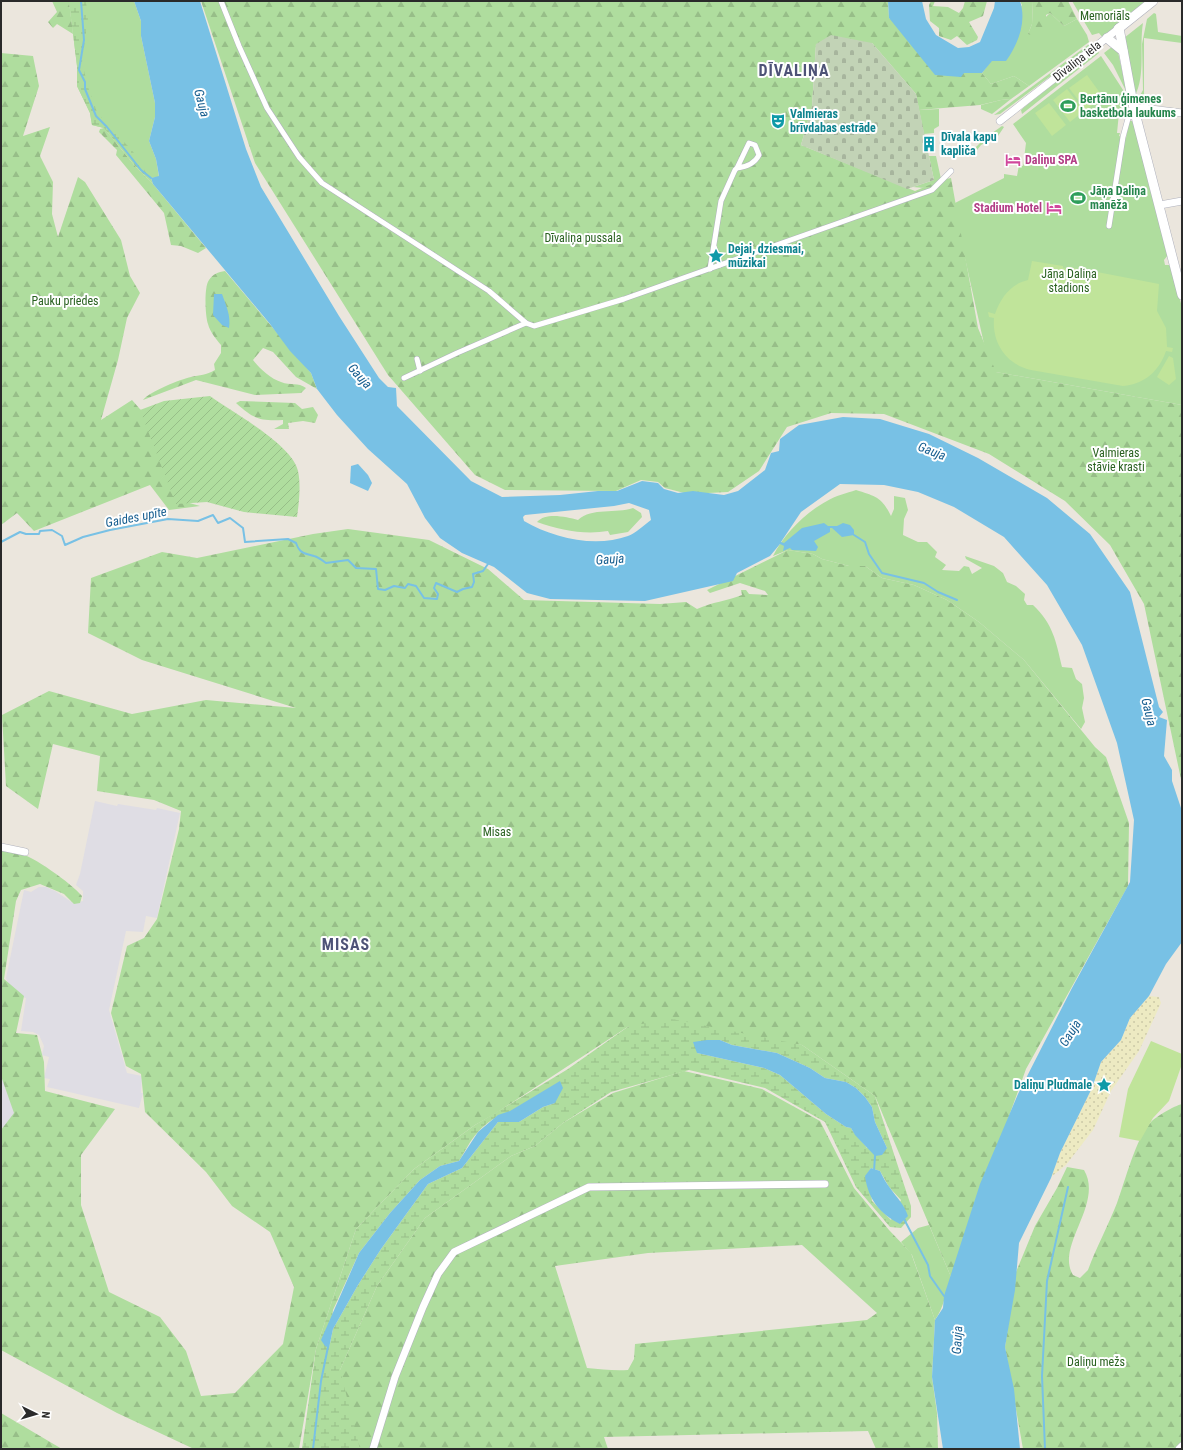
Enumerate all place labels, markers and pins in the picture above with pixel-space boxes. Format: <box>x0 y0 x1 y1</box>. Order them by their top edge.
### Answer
place label: Bertānu ģimenes basketbola laukums <box>1080 92 1177 120</box>
sports icon: Bertānu ģimenes basketbola laukums <box>1059 97 1077 115</box>
place label: Valmieras brīvdabas estrāde <box>790 107 876 135</box>
theatre icon: Valmieras brīvdabas estrāde <box>769 112 787 130</box>
place label: Dīvala kapu kapliča <box>941 130 997 158</box>
building icon: Dīvala kapu kapliča <box>920 135 938 153</box>
hotel icon: Daliņu SPA <box>1004 151 1022 169</box>
place label: Daliņu SPA <box>1025 153 1078 168</box>
place label: Jāņa Daliņa manēža <box>1090 184 1146 212</box>
sports icon: Jāņa Daliņa manēža <box>1069 189 1087 207</box>
hotel icon: Stadium Hotel <box>1045 199 1063 217</box>
place label: Stadium Hotel <box>974 201 1042 215</box>
place label: Dejai, dziesmai, mūzikai <box>728 242 804 270</box>
place icon: Dejai, dziesmai, mūzikai <box>707 247 725 265</box>
place icon: Daliņu Pludmale <box>1095 1076 1113 1094</box>
place label: Daliņu Pludmale <box>1014 1078 1092 1093</box>

